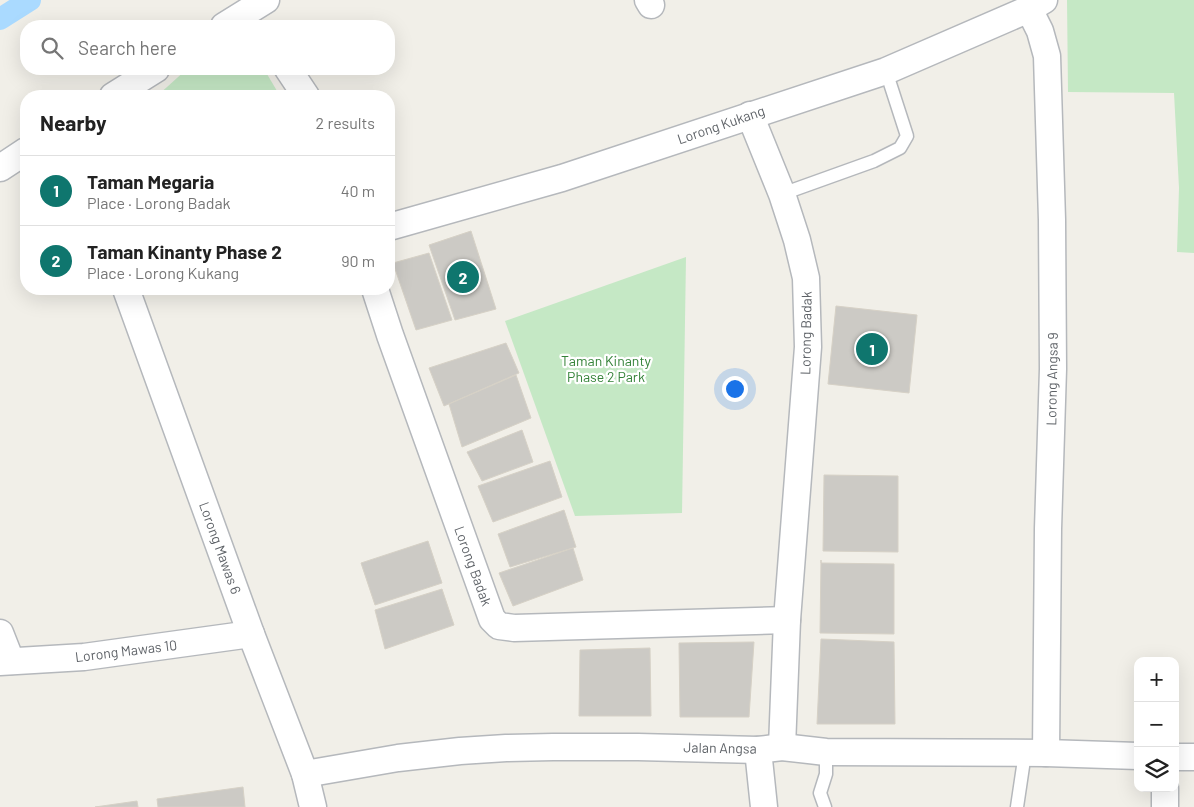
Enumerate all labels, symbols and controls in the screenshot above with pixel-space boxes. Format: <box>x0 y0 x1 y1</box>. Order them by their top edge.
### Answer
search box <box>20 20 395 75</box>
icon: search <box>38 34 66 62</box>
text: Search here <box>78 36 177 59</box>
street label: Lorong Kukang <box>675 102 767 147</box>
text: Nearby <box>40 110 106 135</box>
text: 2 results <box>316 113 375 132</box>
text: Taman Megaria <box>87 170 214 193</box>
text: 1 <box>53 181 59 200</box>
text: 40 m <box>341 181 375 200</box>
text: Place · Lorong Badak <box>87 193 231 212</box>
text: Taman Kinanty Phase 2 <box>87 240 282 263</box>
text: 2 <box>52 251 60 270</box>
text: 90 m <box>341 251 375 270</box>
pin: 2 <box>447 258 479 296</box>
text: Place · Lorong Kukang <box>87 263 239 282</box>
street label: Lorong Badak <box>796 291 815 375</box>
pin: 1 <box>856 330 888 368</box>
street label: Lorong Angsa 9 <box>1042 332 1061 426</box>
park label: Taman Kinanty Phase 2 Park <box>561 352 651 385</box>
your location <box>722 376 748 402</box>
street label: Lorong Mawas 6 <box>196 499 245 596</box>
street label: Lorong Badak <box>451 524 496 608</box>
street label: Lorong Mawas 10 <box>74 636 178 665</box>
map controls <box>1134 657 1179 792</box>
button: + <box>1134 657 1179 702</box>
button: − <box>1134 702 1179 747</box>
street label: Jalan Angsa <box>683 738 757 757</box>
button: layers <box>1134 747 1179 792</box>

